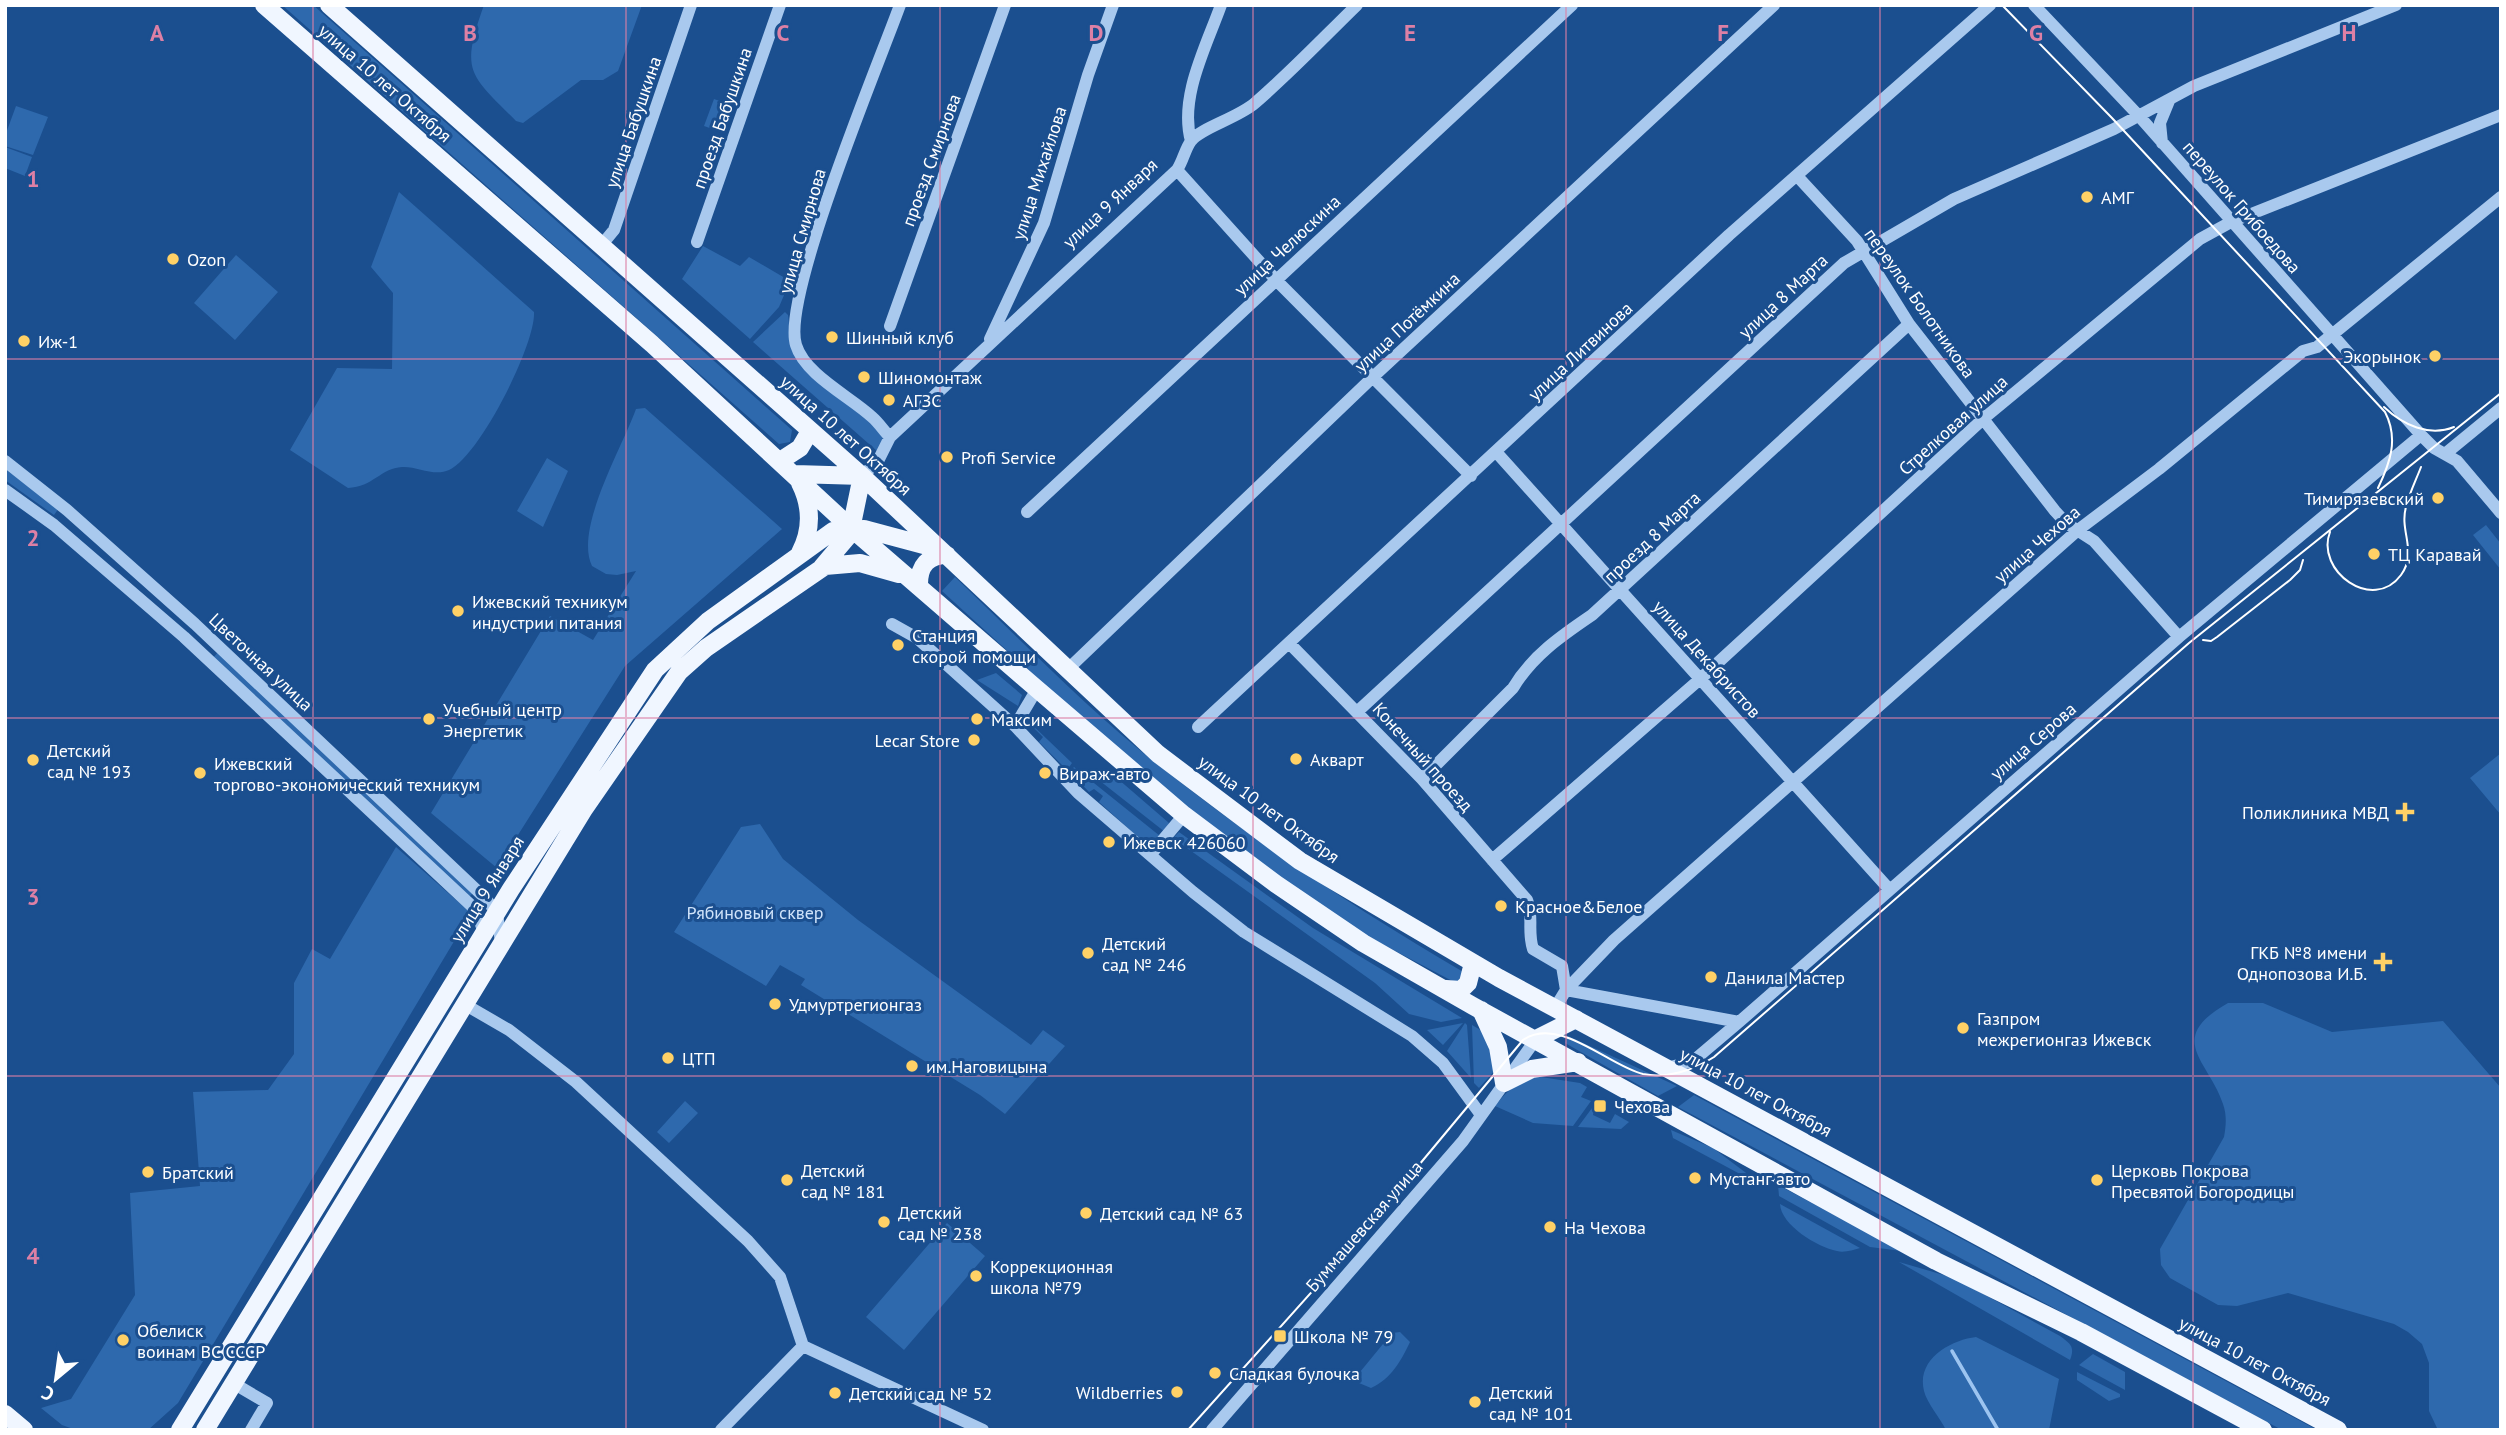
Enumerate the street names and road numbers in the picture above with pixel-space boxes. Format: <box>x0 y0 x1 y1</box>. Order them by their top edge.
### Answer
street label: улица 10 лет Октября <box>314 19 456 147</box>
street label: проезд Бабушкина <box>687 44 757 192</box>
street label: улица Бабушкина <box>600 53 666 191</box>
street label: проезд Смирнова <box>896 91 966 229</box>
street label: улица Михайлова <box>1007 103 1071 243</box>
street label: переулок Грибоедова <box>2178 136 2306 278</box>
street label: улица 9 Января <box>1058 153 1162 253</box>
street label: улица Смирнова <box>773 166 831 296</box>
street label: улица Челюскина <box>1229 190 1345 300</box>
street label: переулок Болотникова <box>1859 223 1981 383</box>
street label: улица 8 Марта <box>1733 249 1833 343</box>
street label: улица Потёмкина <box>1349 267 1465 377</box>
street label: улица Литвинова <box>1523 297 1637 405</box>
street label: улица 10 лет Октября <box>775 370 917 500</box>
street label: Стрелковая улица <box>1894 370 2012 480</box>
street label: проезд 8 Марта <box>1599 486 1705 588</box>
street label: улица Чехова <box>1989 500 2085 588</box>
street label: улица Декабристов <box>1648 595 1766 723</box>
street label: Цветочная улица <box>204 608 318 716</box>
street label: улица Серова <box>1985 697 2081 785</box>
street label: Конечный проезд <box>1368 698 1478 817</box>
street label: улица 10 лет Октября <box>1194 750 1344 868</box>
street label: улица 9 Января <box>445 831 529 947</box>
street label: улица 10 лет Октября <box>1676 1042 1836 1142</box>
street label: Буммашевская улица <box>1301 1156 1427 1296</box>
street label: улица 10 лет Октября <box>2175 1311 2335 1411</box>

